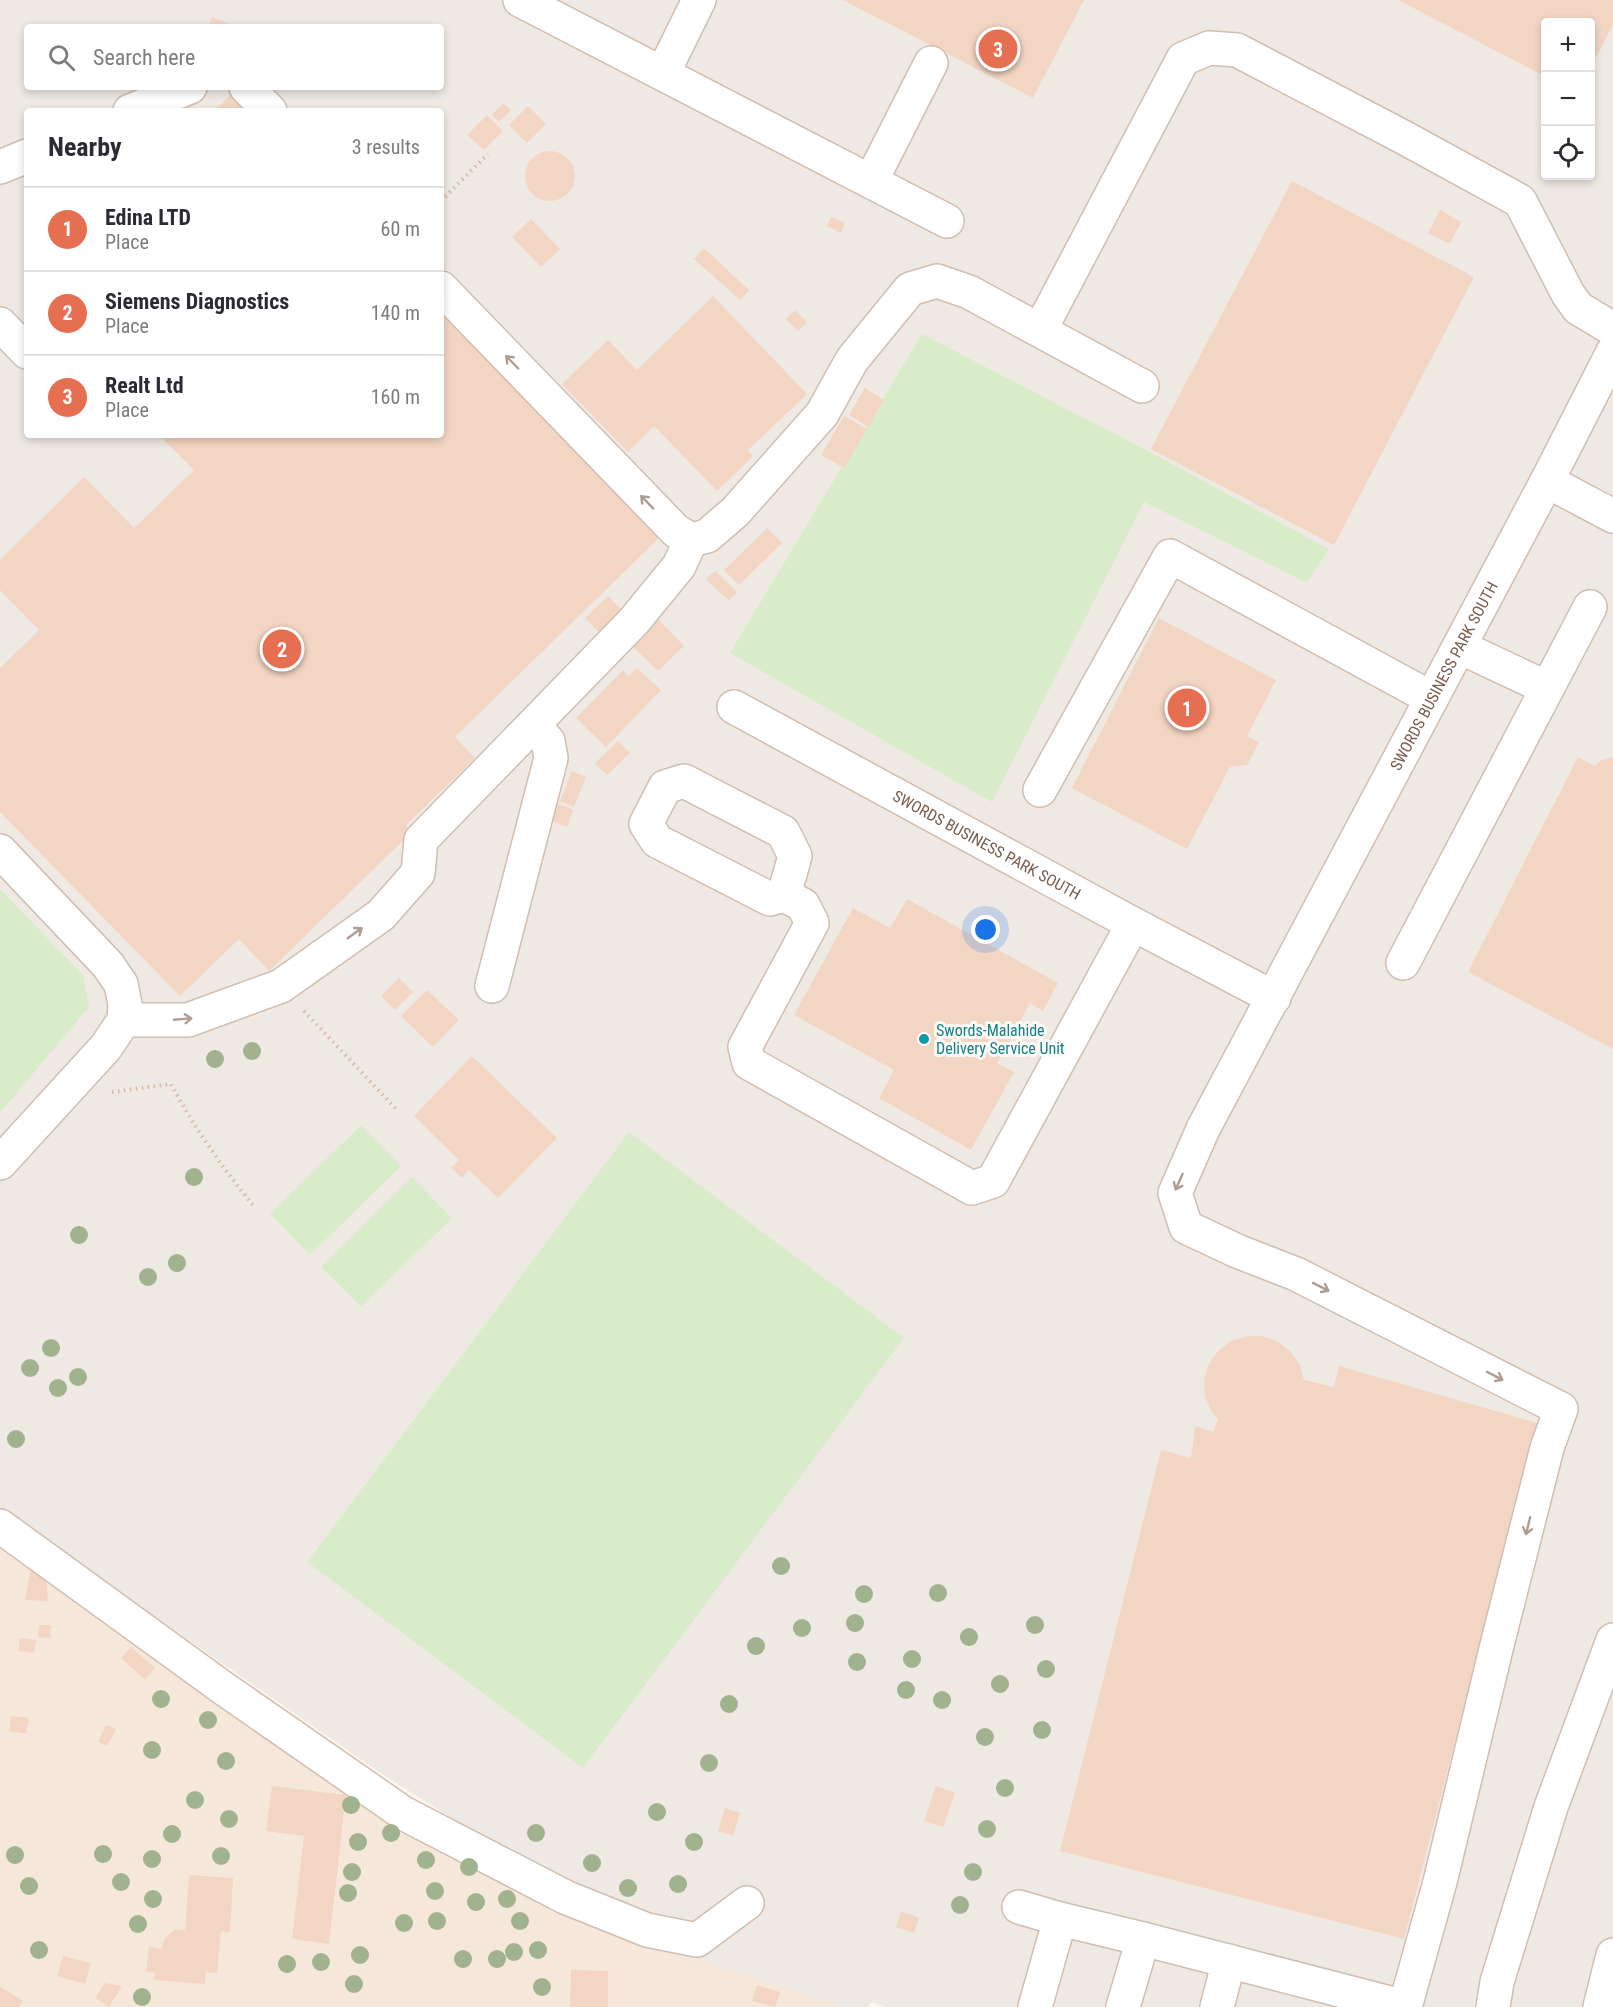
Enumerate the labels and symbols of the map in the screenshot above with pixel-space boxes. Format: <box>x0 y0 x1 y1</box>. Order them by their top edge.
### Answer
pin: 3 <box>978 26 1018 72</box>
one-way arrow <box>504 354 519 369</box>
one-way arrow <box>640 494 655 509</box>
street label: SWORDS BUSINESS PARK SOUTH <box>1386 578 1501 773</box>
pin: 2 <box>262 626 302 672</box>
pin: 1 <box>1168 686 1206 730</box>
street label: SWORDS BUSINESS PARK SOUTH <box>890 786 1084 903</box>
your location <box>971 915 1000 944</box>
one-way arrow <box>347 927 363 939</box>
one-way arrow <box>172 1013 192 1024</box>
place label: Swords-Malahide Delivery Service Unit <box>936 1021 1065 1058</box>
marker: Swords-Malahide Delivery Service Unit <box>917 1032 931 1046</box>
one-way arrow <box>1173 1173 1185 1191</box>
one-way arrow <box>1312 1282 1330 1293</box>
one-way arrow <box>1485 1370 1503 1382</box>
one-way arrow <box>1521 1516 1533 1535</box>

